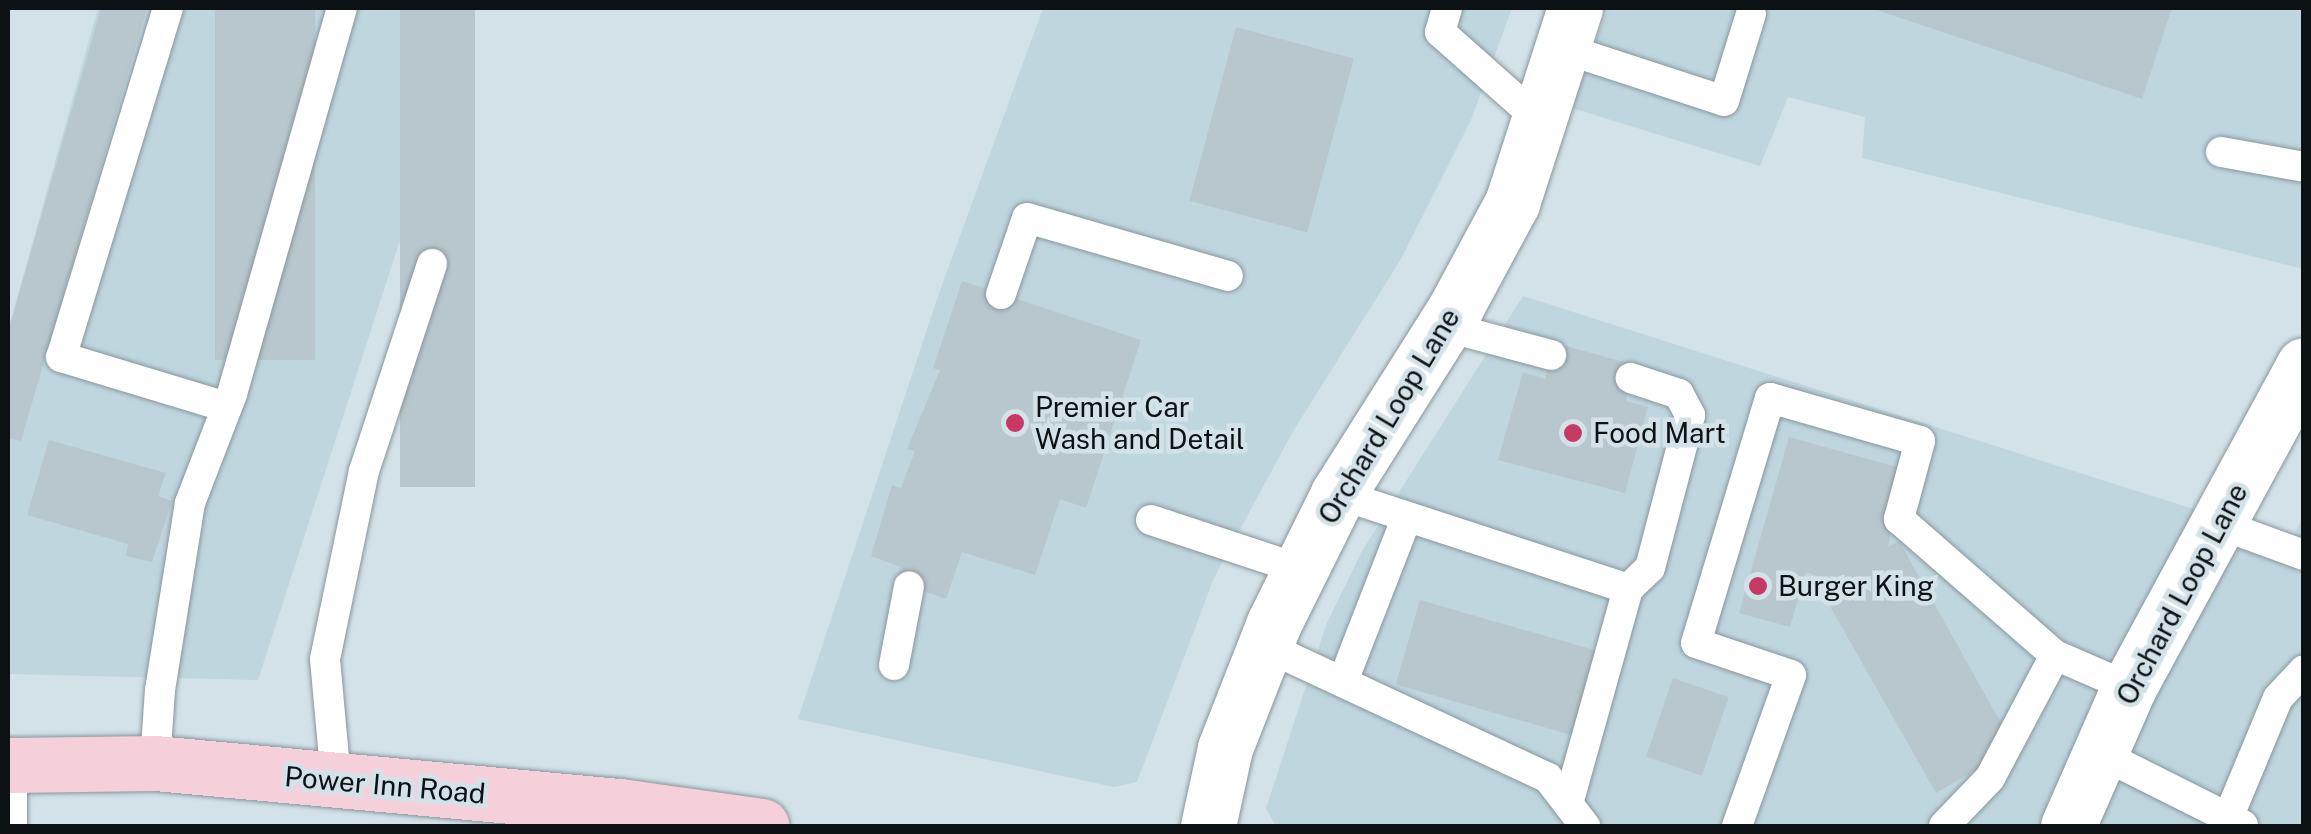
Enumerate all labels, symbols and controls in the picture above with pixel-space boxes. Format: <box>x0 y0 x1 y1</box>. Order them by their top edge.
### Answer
street label: Orchard Loop Lane <box>1311 302 1467 530</box>
place label: Premier Car Wash and Detail <box>1035 390 1245 456</box>
marker: Premier Car Wash and Detail <box>1004 412 1026 434</box>
place label: Food Mart <box>1593 416 1726 450</box>
marker: Food Mart <box>1562 422 1584 444</box>
street label: Orchard Loop Lane <box>2109 478 2255 710</box>
place label: Burger King <box>1778 569 1934 603</box>
marker: Burger King <box>1747 575 1769 597</box>
street label: Power Inn Road <box>283 759 487 811</box>

